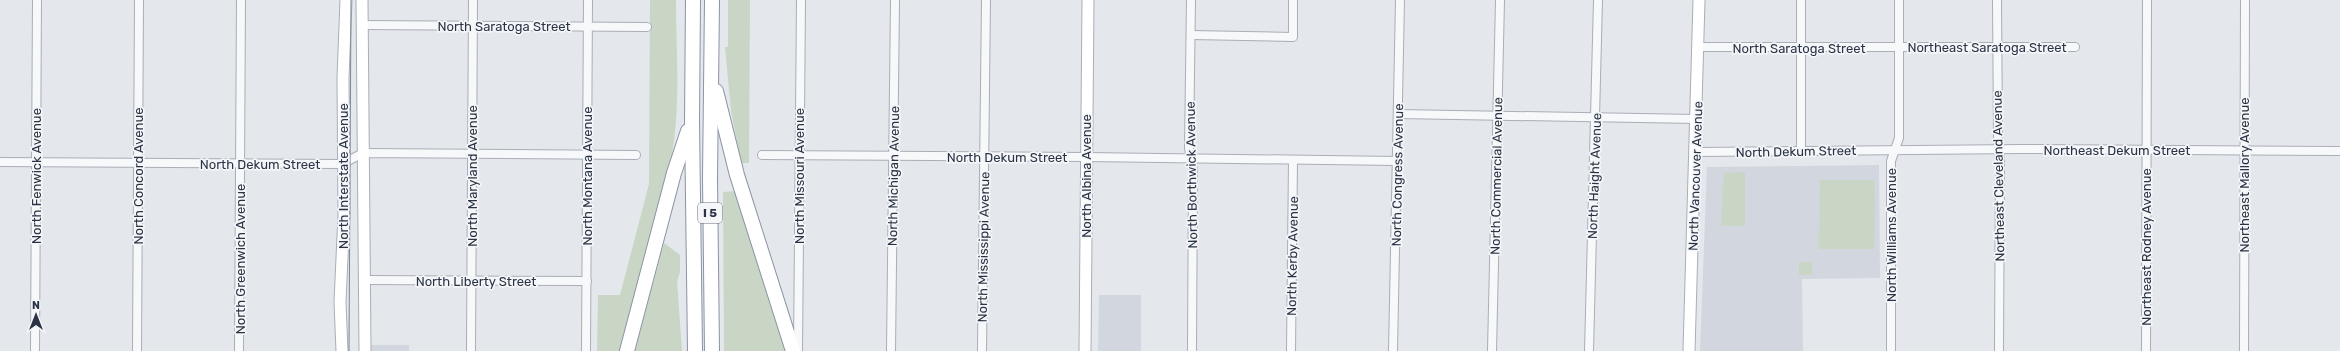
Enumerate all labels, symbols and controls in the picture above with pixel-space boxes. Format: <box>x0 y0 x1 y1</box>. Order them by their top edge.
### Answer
street label: North Saratoga Street <box>437 19 571 35</box>
street label: Northeast Saratoga Street <box>1907 40 2067 56</box>
street label: North Saratoga Street <box>1732 41 1866 57</box>
street label: Northeast Cleveland Avenue <box>1990 90 2007 262</box>
street label: North Commercial Avenue <box>1488 97 1505 255</box>
street label: Northeast Mallory Avenue <box>2237 97 2252 253</box>
street label: North Borthwick Avenue <box>1183 101 1200 249</box>
street label: North Vancouver Avenue <box>1685 101 1706 251</box>
street label: North Interstate Avenue <box>336 103 351 249</box>
street label: North Congress Avenue <box>1389 103 1407 247</box>
street label: North Maryland Avenue <box>465 105 480 247</box>
street label: North Michigan Avenue <box>885 106 903 246</box>
street label: North Concord Avenue <box>131 107 146 245</box>
street label: North Montana Avenue <box>580 107 595 245</box>
street label: North Fenwick Avenue <box>29 108 44 244</box>
street label: North Missouri Avenue <box>792 108 807 244</box>
street label: North Haight Avenue <box>1585 113 1605 239</box>
street label: North Albina Avenue <box>1079 114 1094 238</box>
street label: North Dekum Street <box>1736 143 1856 160</box>
street label: Northeast Dekum Street <box>2044 143 2190 158</box>
street label: North Dekum Street <box>947 150 1067 165</box>
street label: North Dekum Street <box>200 157 320 172</box>
street label: North Williams Avenue <box>1884 168 1899 302</box>
street label: Northeast Rodney Avenue <box>2139 168 2154 326</box>
street label: North Mississippi Avenue <box>975 171 992 323</box>
street label: North Greenwich Avenue <box>233 184 248 334</box>
street label: North Kerby Avenue <box>1284 196 1301 316</box>
road number: I 5 <box>698 203 722 223</box>
street label: North Liberty Street <box>416 274 536 289</box>
north arrow <box>16 295 56 335</box>
text: N <box>32 299 40 312</box>

